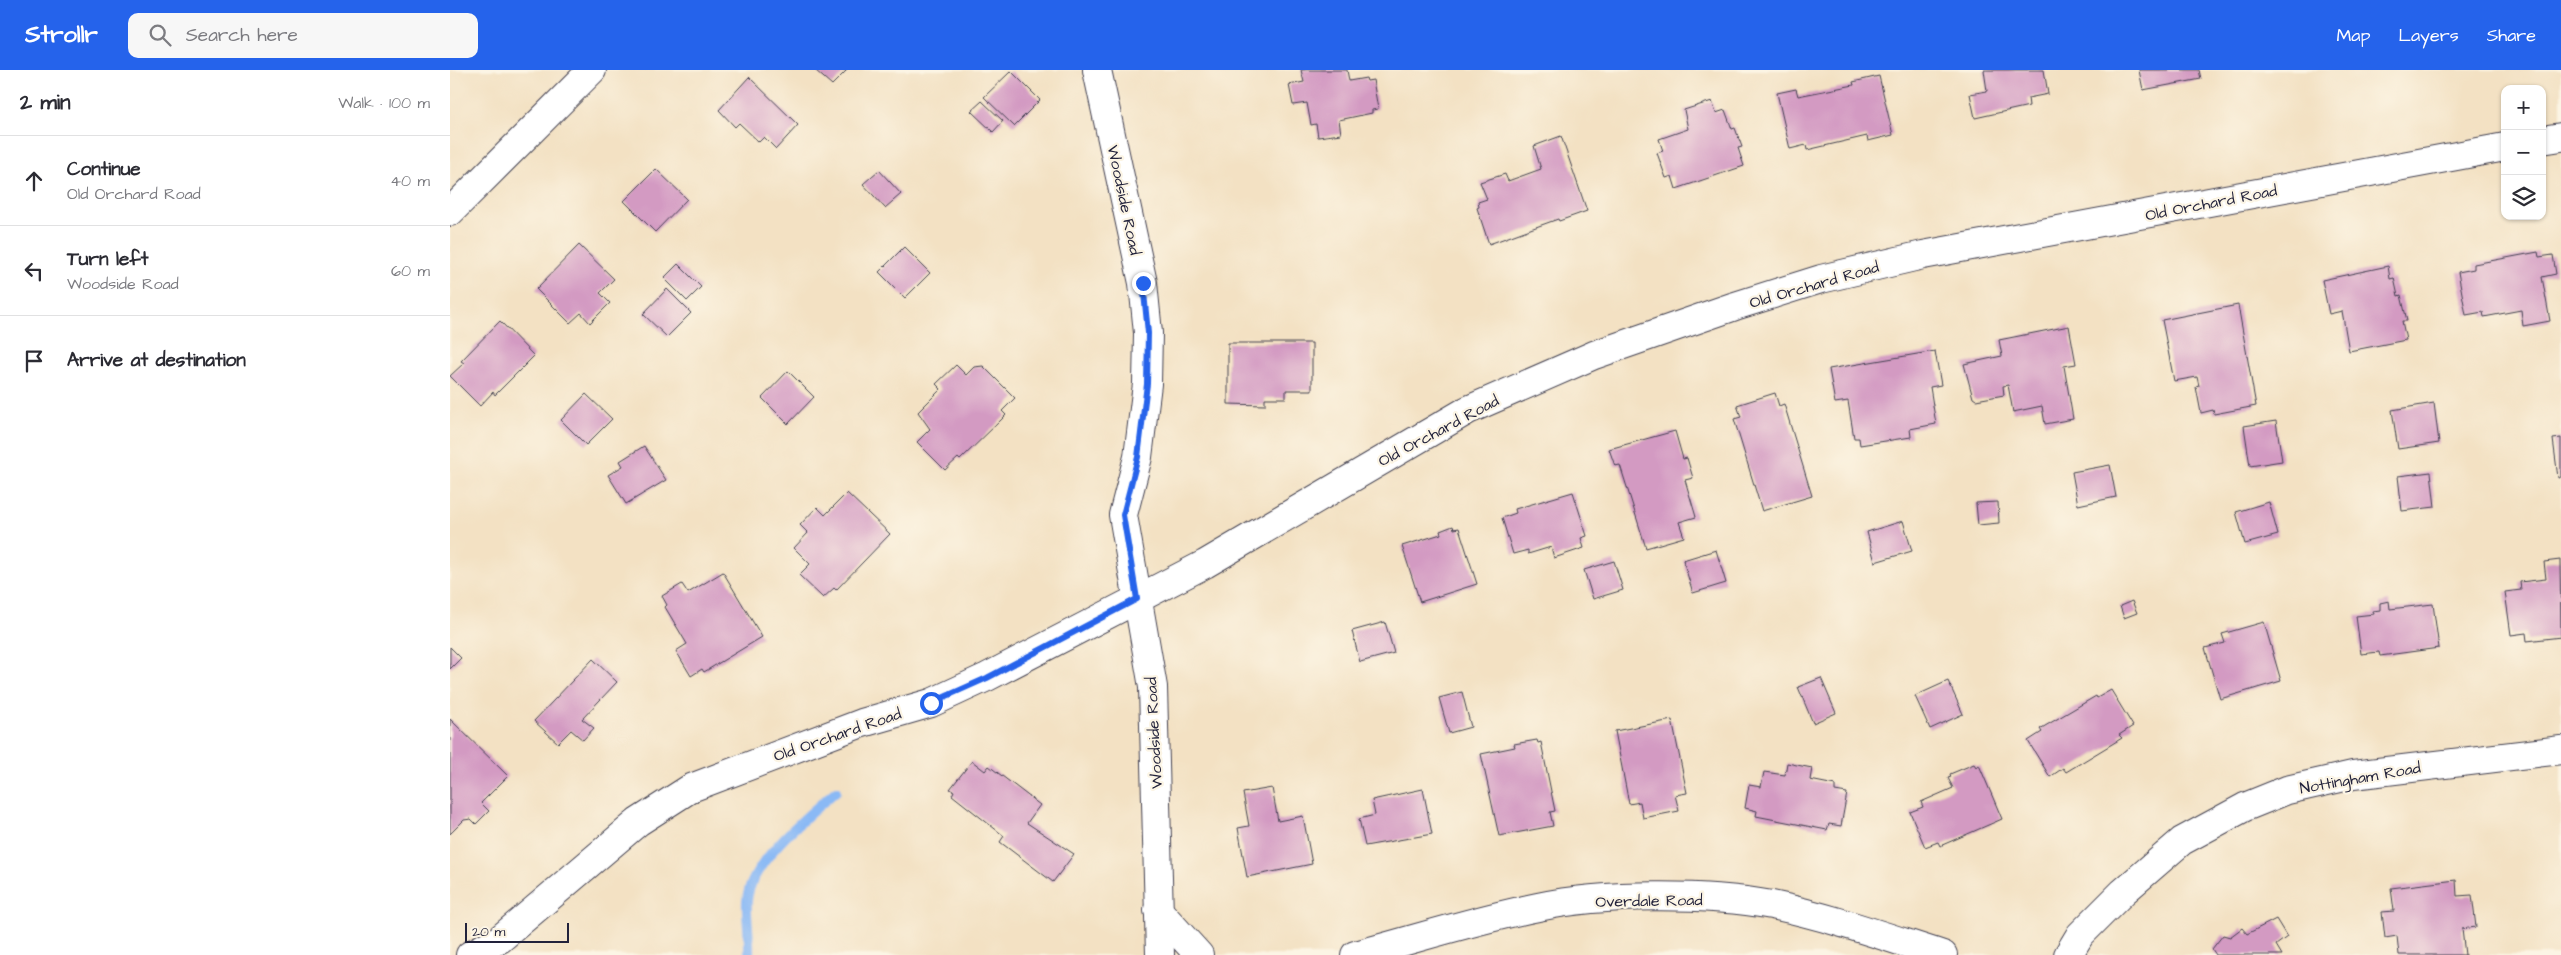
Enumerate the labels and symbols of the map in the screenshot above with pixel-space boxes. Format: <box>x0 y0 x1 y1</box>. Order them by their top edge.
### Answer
street label: Woodside Road <box>1102 143 1146 257</box>
street label: Old Orchard Road <box>2143 179 2279 227</box>
street label: Old Orchard Road <box>1747 256 1882 314</box>
route end <box>1132 272 1155 295</box>
street label: Old Orchard Road <box>1374 390 1503 472</box>
street label: Woodside Road <box>1140 677 1168 789</box>
route start <box>920 692 943 715</box>
street label: Old Orchard Road <box>771 703 904 767</box>
street label: Nottingham Road <box>2298 757 2422 800</box>
street label: Overdale Road <box>1595 889 1703 913</box>
scale bar <box>465 920 569 943</box>

